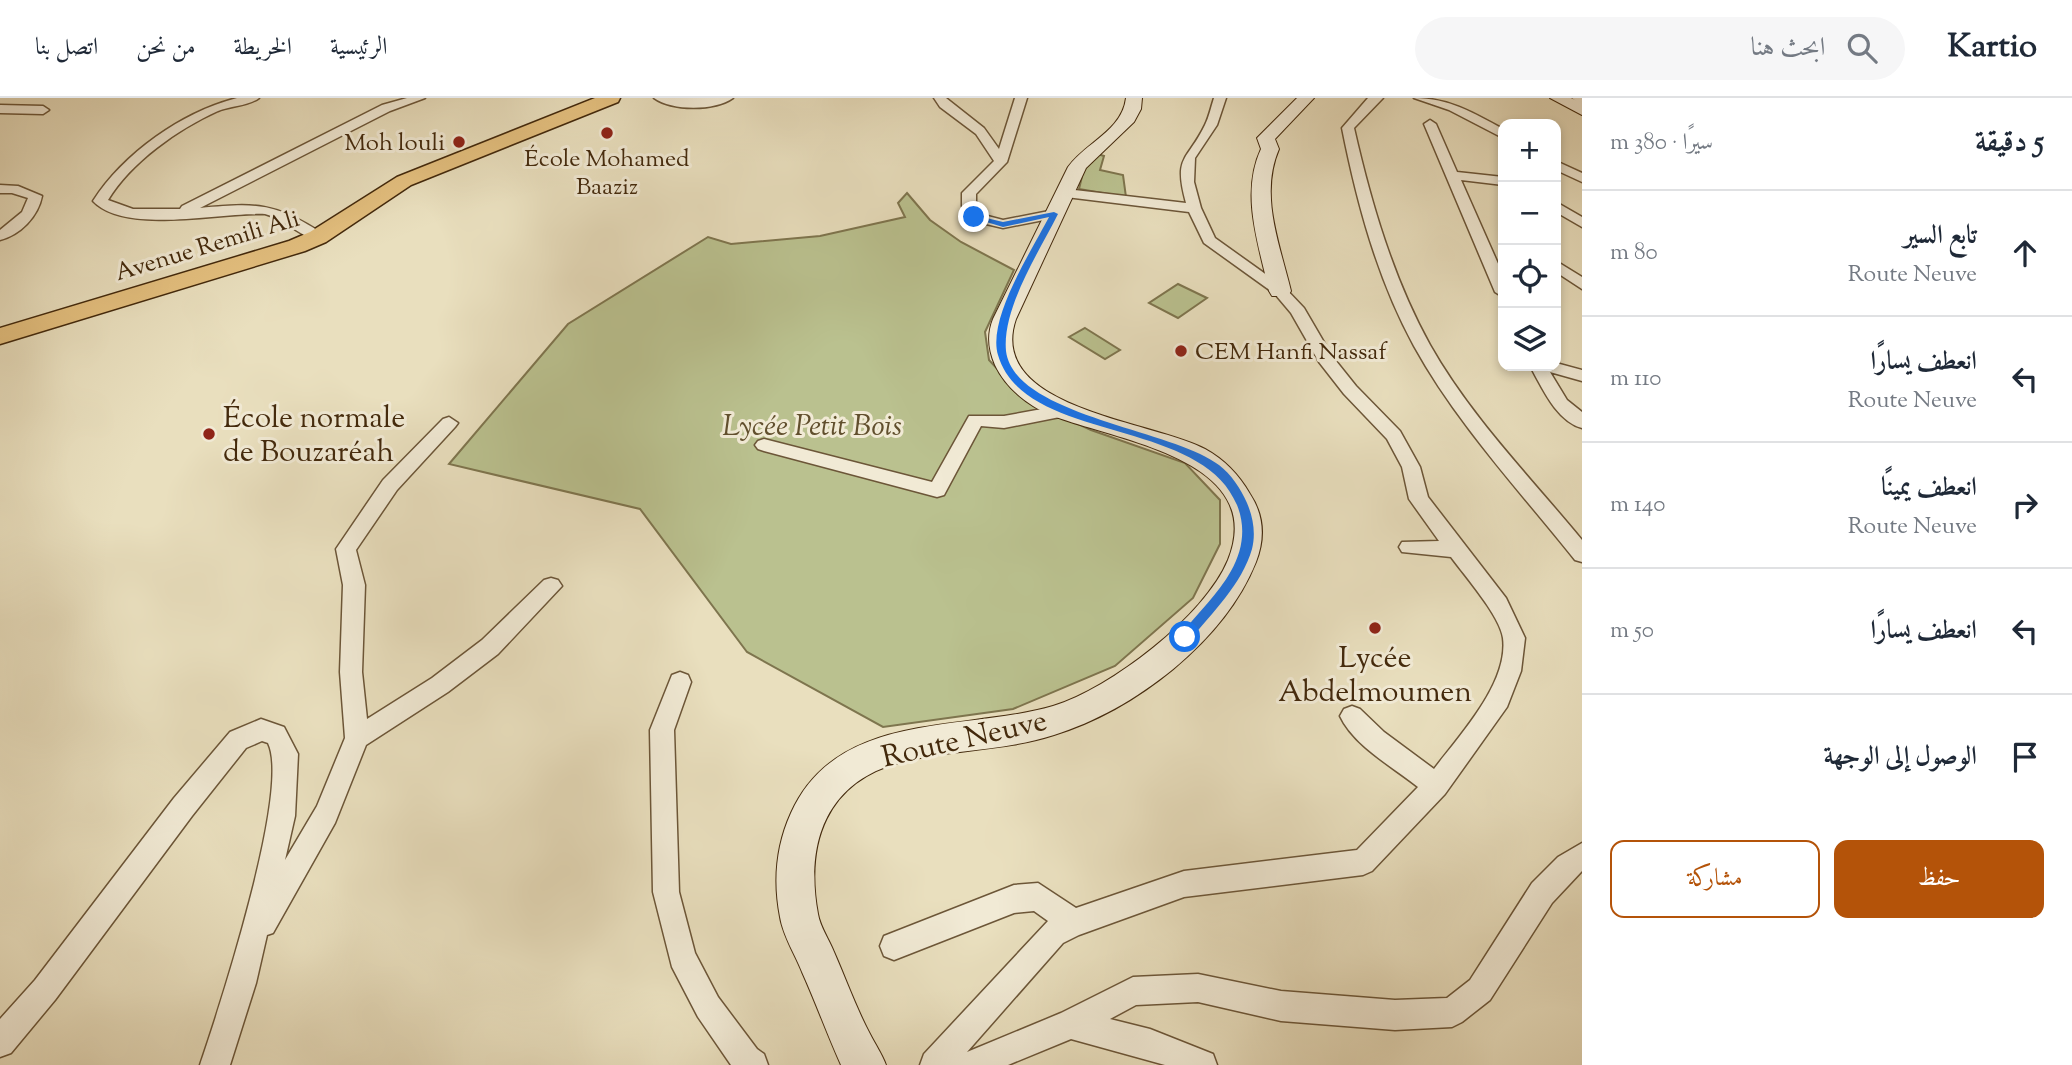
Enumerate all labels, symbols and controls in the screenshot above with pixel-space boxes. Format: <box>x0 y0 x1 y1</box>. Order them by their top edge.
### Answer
search box <box>1415 17 1905 80</box>
text: Kartio <box>1947 24 2037 72</box>
icon: search <box>1843 29 1881 67</box>
text: ابحث هنا <box>1751 30 1825 67</box>
text: اتصل بنا <box>35 31 98 65</box>
text: من نحن <box>136 31 196 65</box>
text: الخريطة <box>234 31 292 65</box>
text: الرئيسية <box>330 31 388 65</box>
map controls <box>1498 119 1561 371</box>
button: + <box>1498 119 1561 182</box>
text: 5 دقيقة <box>1975 122 2044 165</box>
marker: École Mohamed Baaziz <box>599 125 615 141</box>
place label: Moh louli <box>344 127 445 161</box>
text: سيرًا · 380 m <box>1610 127 1713 160</box>
marker: Moh louli <box>451 134 467 150</box>
place label: École Mohamed Baaziz <box>524 143 690 205</box>
button: − <box>1498 182 1561 245</box>
route end <box>958 201 989 232</box>
street label: Avenue Remili Ali <box>111 203 304 291</box>
text: تابع السير <box>1904 218 1977 255</box>
icon: ahead <box>2006 234 2044 272</box>
text: 80 m <box>1610 237 1658 270</box>
button: locate <box>1498 245 1561 308</box>
text: Route Neuve <box>1848 259 1977 292</box>
button: layers <box>1498 308 1561 371</box>
place label: CEM Hanfi Nassaf <box>1195 336 1388 370</box>
marker: CEM Hanfi Nassaf <box>1173 343 1189 359</box>
text: انعطف يسارًا <box>1870 344 1977 381</box>
icon: left <box>2006 360 2044 398</box>
text: 110 m <box>1610 363 1662 396</box>
text: Route Neuve <box>1848 385 1977 418</box>
place label: École normale de Bouzaréah <box>223 398 405 475</box>
park label: Lycée Petit Bois <box>722 406 902 449</box>
marker: École normale de Bouzaréah <box>201 426 217 442</box>
text: انعطف يمينًا <box>1881 470 1977 507</box>
icon: right <box>2006 486 2044 524</box>
text: 140 m <box>1610 489 1665 522</box>
text: Route Neuve <box>1848 511 1977 544</box>
icon: left <box>2006 612 2044 650</box>
text: انعطف يسارًا <box>1870 613 1977 650</box>
text: 50 m <box>1610 615 1654 648</box>
marker: Lycée Abdelmoumen <box>1367 620 1383 636</box>
route start <box>1169 621 1200 652</box>
place label: Lycée Abdelmoumen <box>1278 638 1472 715</box>
street label: Route Neuve <box>878 701 1052 780</box>
icon: arrive <box>2006 738 2044 776</box>
text: الوصول إلى الوجهة <box>1823 739 1977 776</box>
button: مشاركة <box>1610 840 1820 918</box>
button: حفظ <box>1834 840 2044 918</box>

